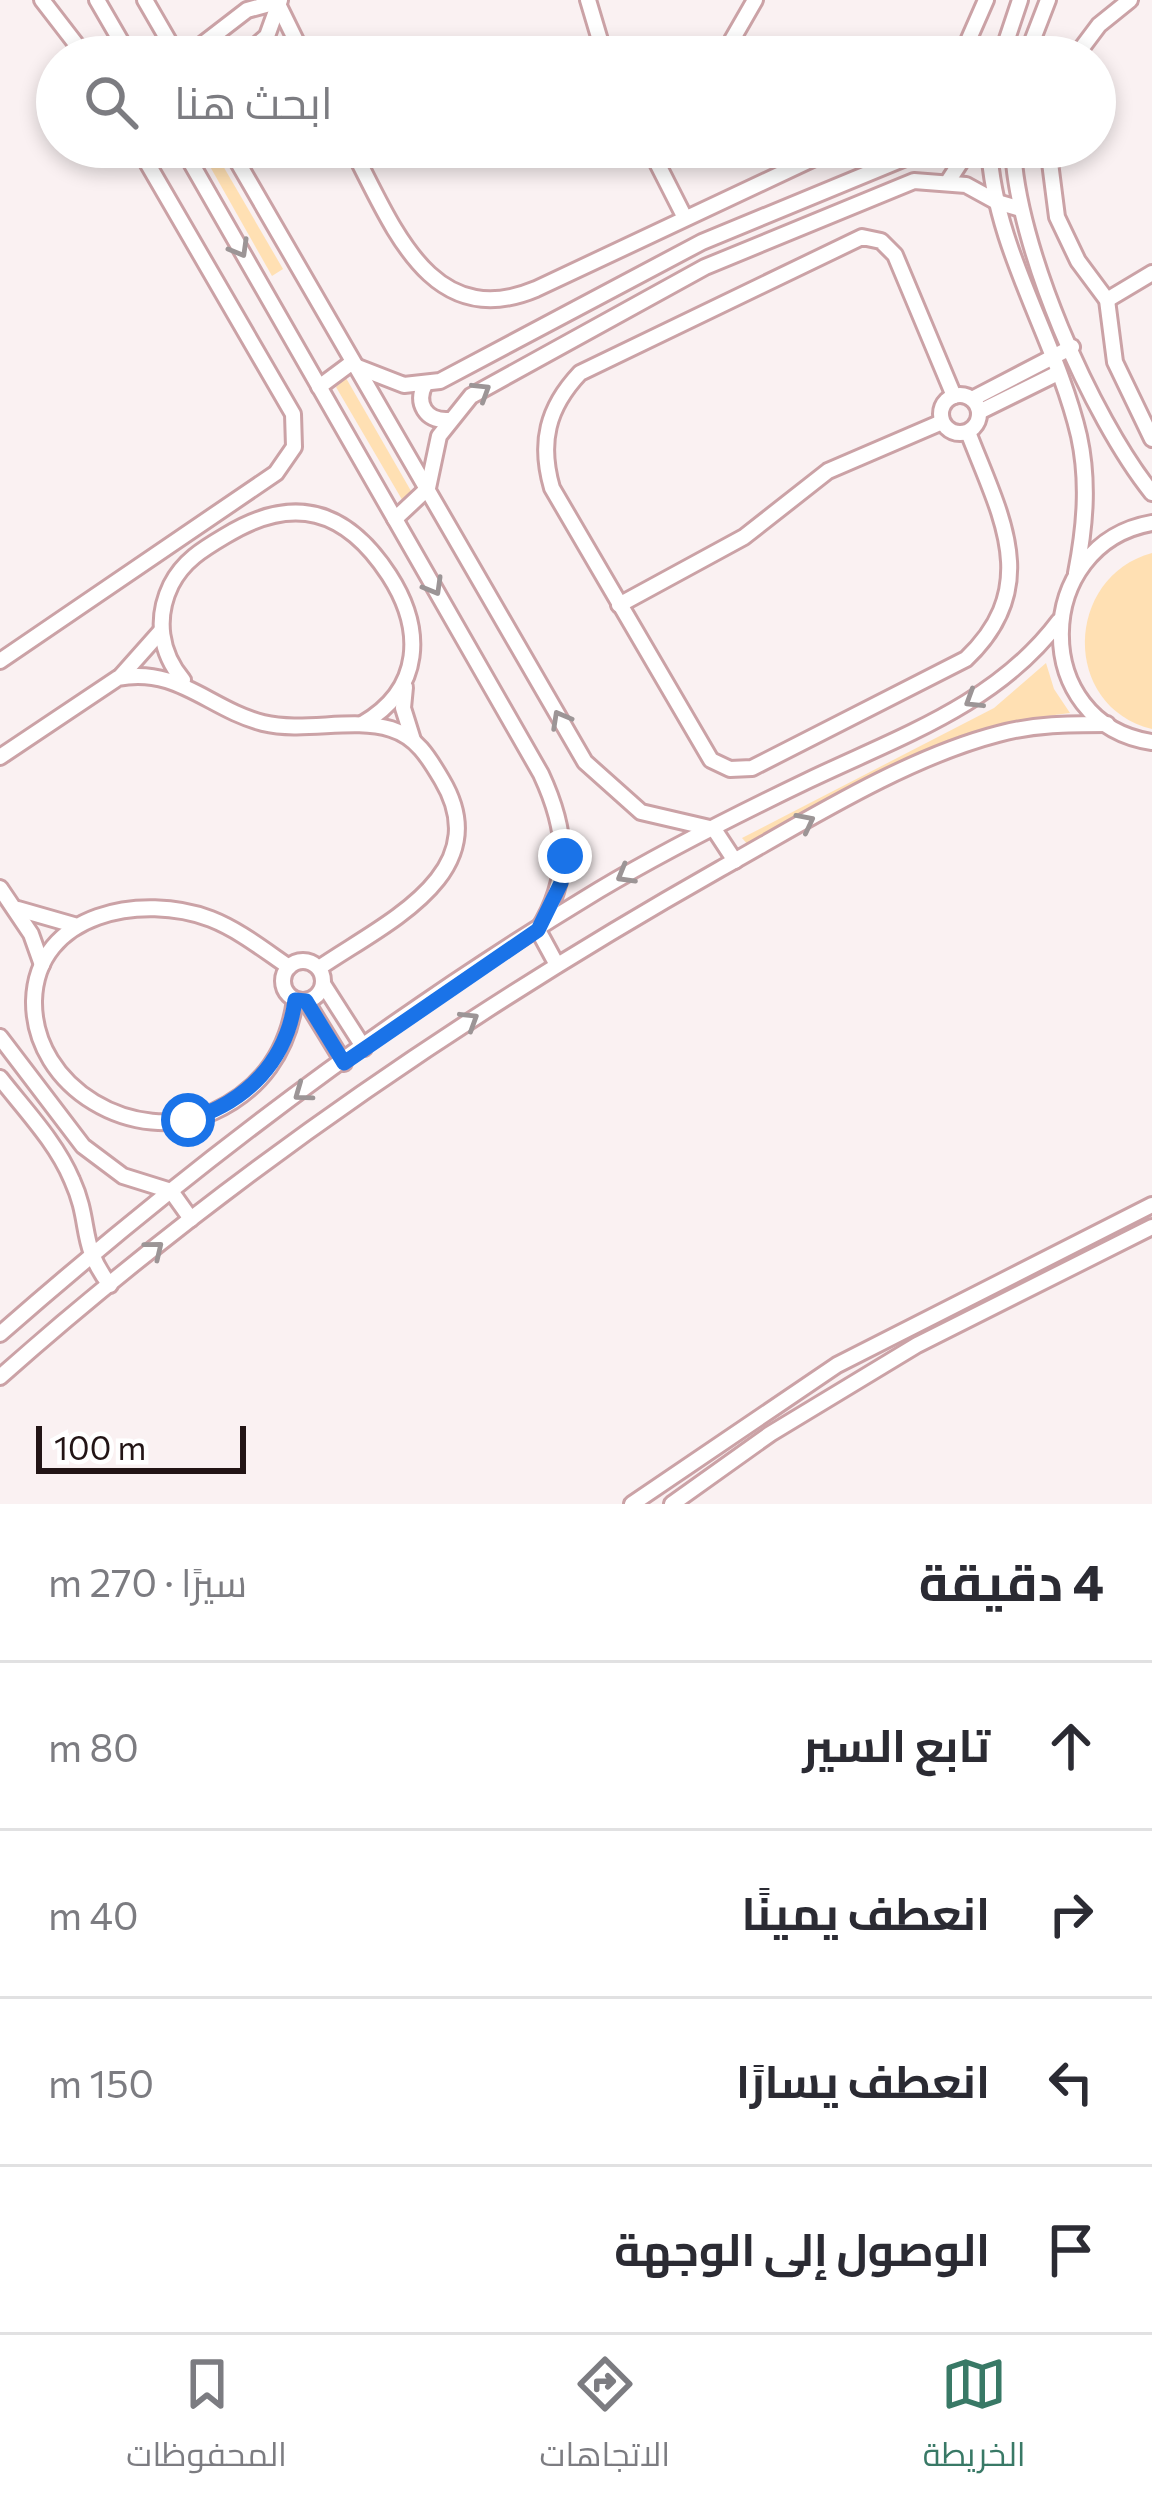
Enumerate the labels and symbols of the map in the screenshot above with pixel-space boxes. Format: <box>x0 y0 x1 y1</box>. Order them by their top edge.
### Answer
one-way arrow <box>226 236 249 257</box>
one-way arrow <box>468 383 490 405</box>
one-way arrow <box>420 574 443 596</box>
one-way arrow <box>964 685 986 708</box>
one-way arrow <box>552 710 575 732</box>
one-way arrow <box>794 812 815 836</box>
route end <box>538 829 592 883</box>
one-way arrow <box>616 861 638 884</box>
one-way arrow <box>457 1012 479 1034</box>
one-way arrow <box>293 1079 315 1101</box>
route start <box>161 1093 215 1147</box>
one-way arrow <box>141 1241 163 1263</box>
scale bar <box>36 1420 246 1473</box>

